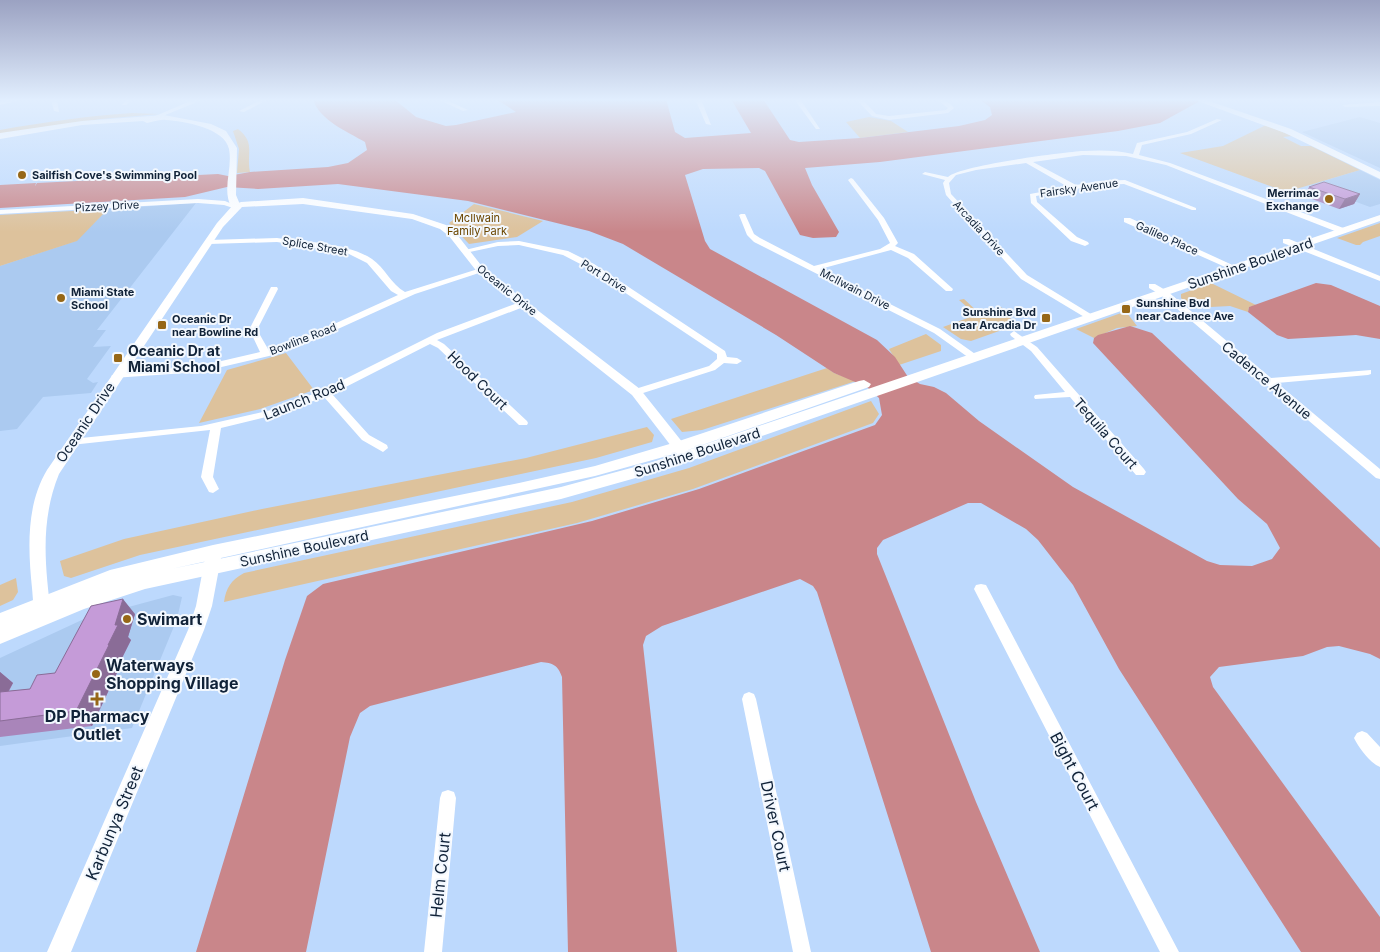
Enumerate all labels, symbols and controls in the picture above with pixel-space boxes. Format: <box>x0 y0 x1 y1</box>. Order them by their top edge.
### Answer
place label: Sailfish Cove's Swimming Pool <box>32 168 197 182</box>
marker: Sailfish Cove's Swimming Pool <box>16 169 28 181</box>
street label: Fairsky Avenue <box>1039 176 1119 200</box>
place label: Merrimac Exchange <box>1266 186 1320 213</box>
marker: Merrimac Exchange <box>1323 193 1335 205</box>
street label: Pizzey Drive <box>74 197 140 215</box>
street label: Arcadia Drive <box>950 198 1008 258</box>
park label: McIlwain Family Park <box>447 211 507 238</box>
street label: Galileo Place <box>1134 218 1200 258</box>
street label: Splice Street <box>281 233 349 259</box>
street label: Sunshine Boulevard <box>1185 234 1315 292</box>
street label: Port Drive <box>578 256 630 296</box>
street label: Oceanic Drive <box>474 262 540 318</box>
street label: McIIwain Drive <box>818 265 892 313</box>
place label: Miami State School <box>71 285 135 312</box>
marker: Miami State School <box>55 292 67 304</box>
place label: Sunshine Bvd near Cadence Ave <box>1136 296 1234 323</box>
marker: Sunshine Bvd near Cadence Ave <box>1120 303 1132 315</box>
place label: Sunshine Bvd near Arcadia Dr <box>952 305 1037 332</box>
place label: Oceanic Dr near Bowline Rd <box>172 312 258 339</box>
marker: Sunshine Bvd near Arcadia Dr <box>1040 312 1052 324</box>
marker: Oceanic Dr near Bowline Rd <box>156 319 168 331</box>
street label: Bowline Road <box>268 320 338 358</box>
street label: Cadence Avenue <box>1218 337 1316 423</box>
place label: Oceanic Dr at Miami School <box>128 342 220 375</box>
street label: Hood Court <box>445 347 512 413</box>
marker: Oceanic Dr at Miami School <box>112 352 124 364</box>
street label: Launch Road <box>261 375 347 423</box>
street label: Oceanic Drive <box>52 379 118 465</box>
street label: Tequila Court <box>1071 394 1142 472</box>
street label: Sunshine Boulevard <box>632 424 762 480</box>
street label: Sunshine Boulevard <box>238 526 370 570</box>
place label: Swimart <box>137 609 202 629</box>
marker: Swimart <box>121 613 133 625</box>
place label: Waterways Shopping Village <box>106 655 239 693</box>
marker: Waterways Shopping Village <box>90 668 102 680</box>
marker: DP Pharmacy Outlet <box>91 693 103 705</box>
place label: DP Pharmacy Outlet <box>45 706 150 744</box>
street label: Bight Court <box>1046 729 1104 813</box>
street label: Karbunya Street <box>81 763 147 883</box>
street label: Driver Court <box>757 779 795 873</box>
street label: Helm Court <box>426 831 454 919</box>

